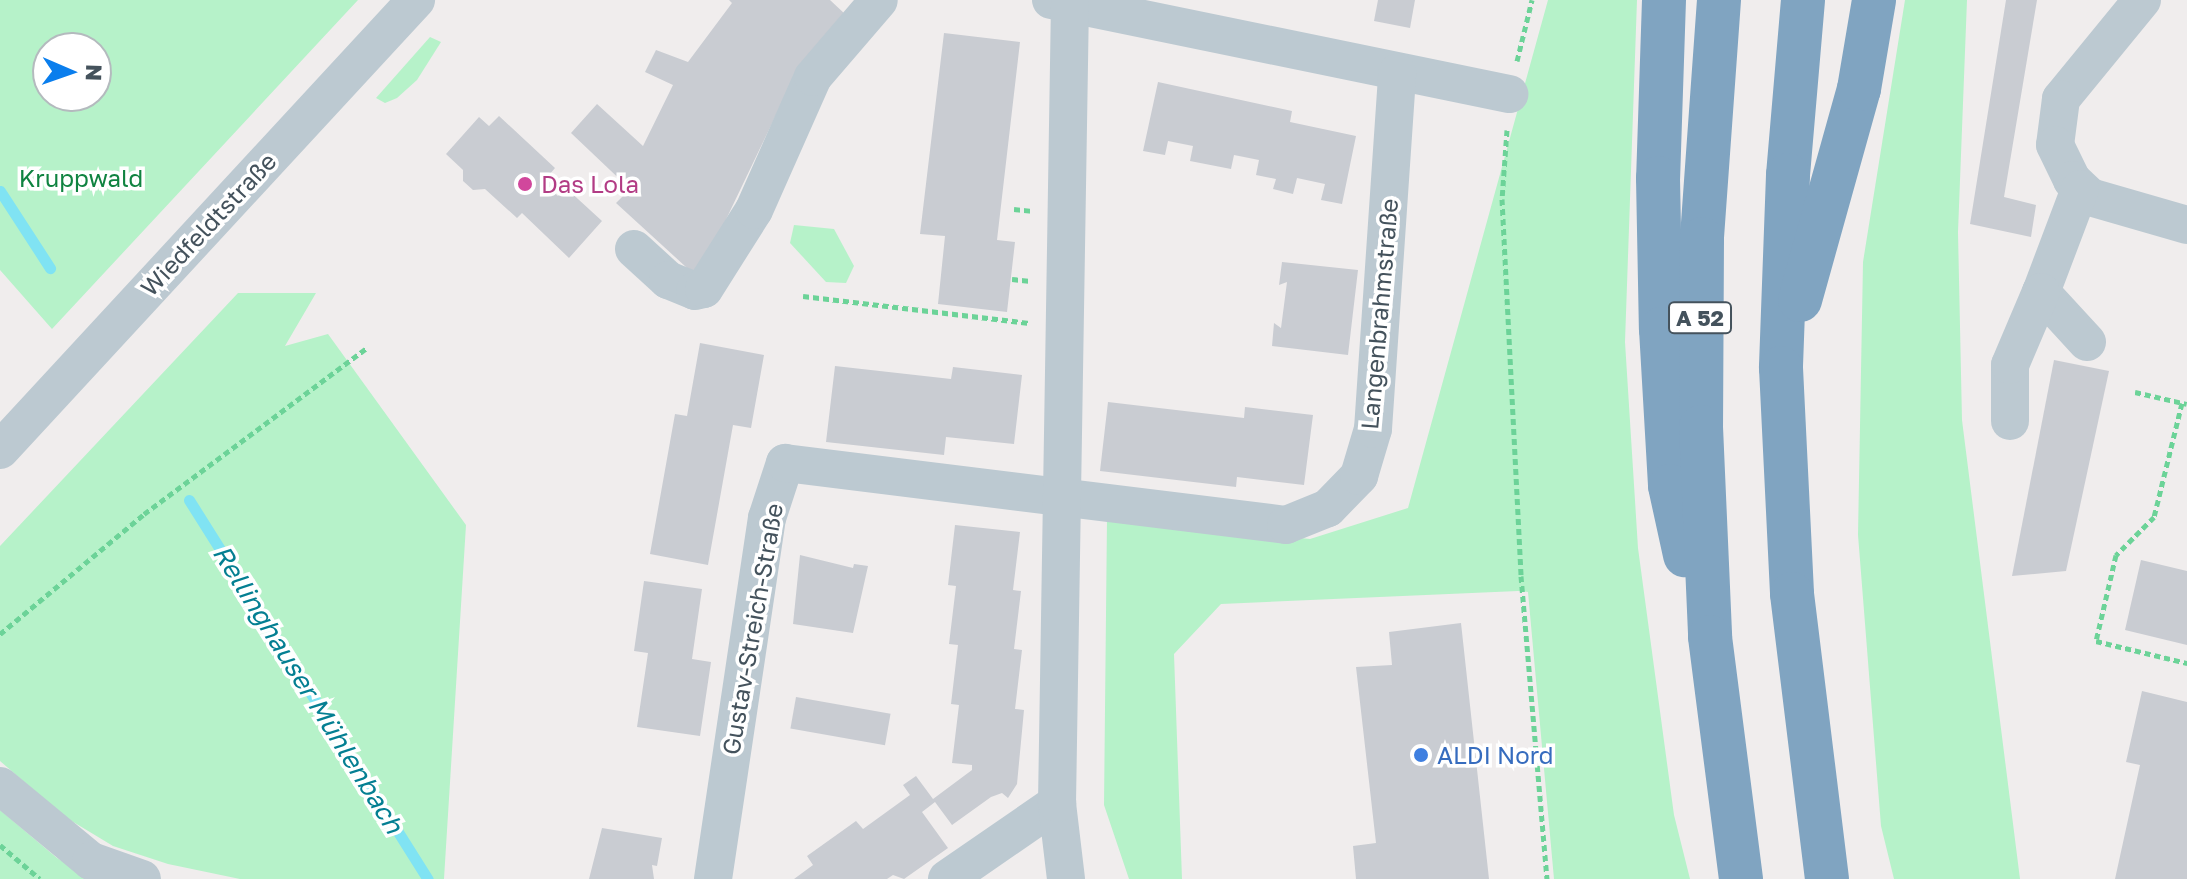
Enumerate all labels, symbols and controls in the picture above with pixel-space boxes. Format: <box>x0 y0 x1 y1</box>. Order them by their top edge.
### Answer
north arrow <box>32 32 112 112</box>
text: N <box>81 64 108 82</box>
street label: Wiedfeldtstraße <box>134 146 282 302</box>
park label: Kruppwald <box>19 164 143 192</box>
place label: Das Lola <box>541 170 639 198</box>
marker: Das Lola <box>516 175 534 193</box>
street label: Langenbrahmstraße <box>1355 197 1403 431</box>
road number: A 52 <box>1668 300 1732 336</box>
street label: Gustav-Streich-Straße <box>716 501 788 757</box>
water label: Rellinghauser Mühlenbach <box>206 539 410 839</box>
place label: ALDI Nord <box>1437 741 1554 769</box>
marker: ALDI Nord <box>1412 746 1430 764</box>

